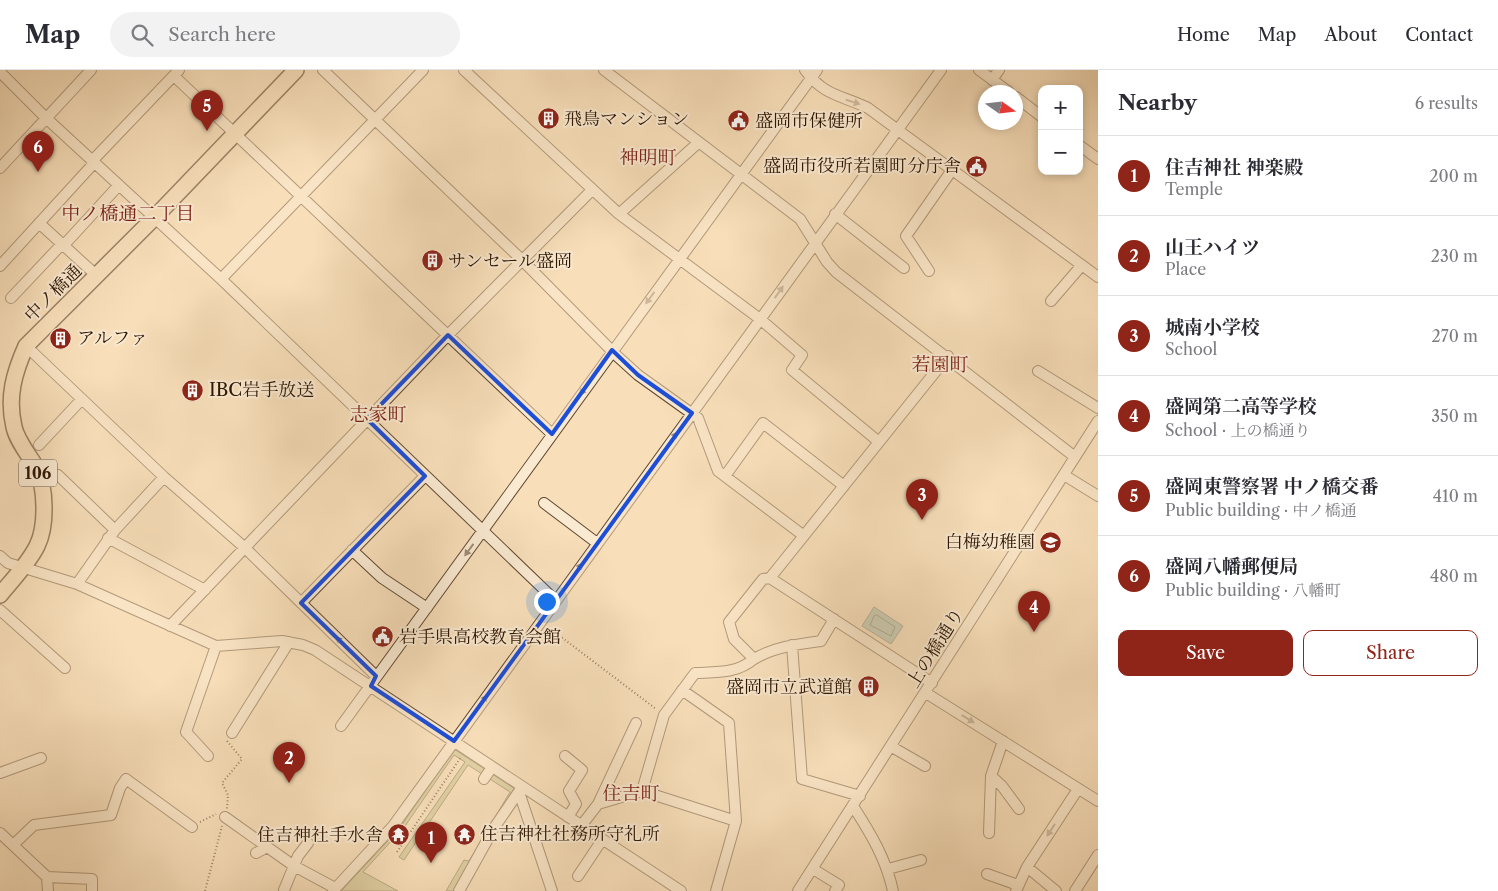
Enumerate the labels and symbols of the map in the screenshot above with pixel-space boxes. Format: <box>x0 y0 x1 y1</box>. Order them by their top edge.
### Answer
north arrow <box>978 85 1023 130</box>
pin: 5 <box>191 90 223 131</box>
one-way arrow <box>846 98 861 106</box>
building icon: 飛鳥マンション <box>536 107 560 131</box>
place label: 飛鳥マンション <box>564 108 689 130</box>
public building icon: 盛岡市保健所 <box>727 109 751 133</box>
place label: 盛岡市保健所 <box>755 110 863 132</box>
pin: 6 <box>22 131 54 172</box>
district label: 神明町 <box>619 146 677 169</box>
public building icon: 盛岡市役所若園町分庁舎 <box>965 154 989 178</box>
place label: 盛岡市役所若園町分庁舎 <box>763 155 961 177</box>
district label: 中ノ橋通二丁目 <box>61 202 195 225</box>
building icon: サンセール盛岡 <box>420 249 444 273</box>
place label: サンセール盛岡 <box>448 250 572 272</box>
street label: 中ノ橋通 <box>20 260 86 326</box>
one-way arrow <box>774 285 784 299</box>
one-way arrow <box>645 291 655 305</box>
building icon: アルファ <box>49 326 73 350</box>
place label: アルファ <box>77 327 148 349</box>
district label: 若園町 <box>911 353 969 376</box>
building icon: IBC岩手放送 <box>181 378 205 402</box>
place label: IBC岩手放送 <box>209 379 314 401</box>
one-way arrow <box>579 382 589 396</box>
district label: 志家町 <box>349 403 407 426</box>
one-way arrow <box>668 431 678 445</box>
road number: 106 <box>19 459 57 486</box>
pin: 3 <box>906 479 938 520</box>
school or university icon: 白梅幼稚園 <box>1039 530 1063 554</box>
place label: 白梅幼稚園 <box>945 531 1035 553</box>
one-way arrow <box>464 543 475 556</box>
one-way arrow <box>572 563 582 576</box>
your location <box>534 589 560 615</box>
pin: 4 <box>1018 591 1050 632</box>
street label: 上の橋通り <box>902 604 968 692</box>
public building icon: 岩手県高校教育会館 <box>371 625 395 649</box>
place label: 岩手県高校教育会館 <box>399 626 561 648</box>
one-way arrow <box>336 636 348 648</box>
building icon: 盛岡市立武道館 <box>856 675 880 699</box>
place label: 盛岡市立武道館 <box>726 676 852 698</box>
one-way arrow <box>478 694 488 708</box>
one-way arrow <box>961 714 974 723</box>
pin: 2 <box>273 742 305 783</box>
district label: 住吉町 <box>602 782 660 805</box>
pin: 1 <box>415 822 447 863</box>
temple icon: 住吉神社社務所守礼所 <box>452 822 476 846</box>
temple icon: 住吉神社手水舎 <box>387 823 411 847</box>
place label: 住吉神社社務所守礼所 <box>480 823 660 845</box>
one-way arrow <box>1047 823 1056 836</box>
place label: 住吉神社手水舎 <box>257 824 383 846</box>

